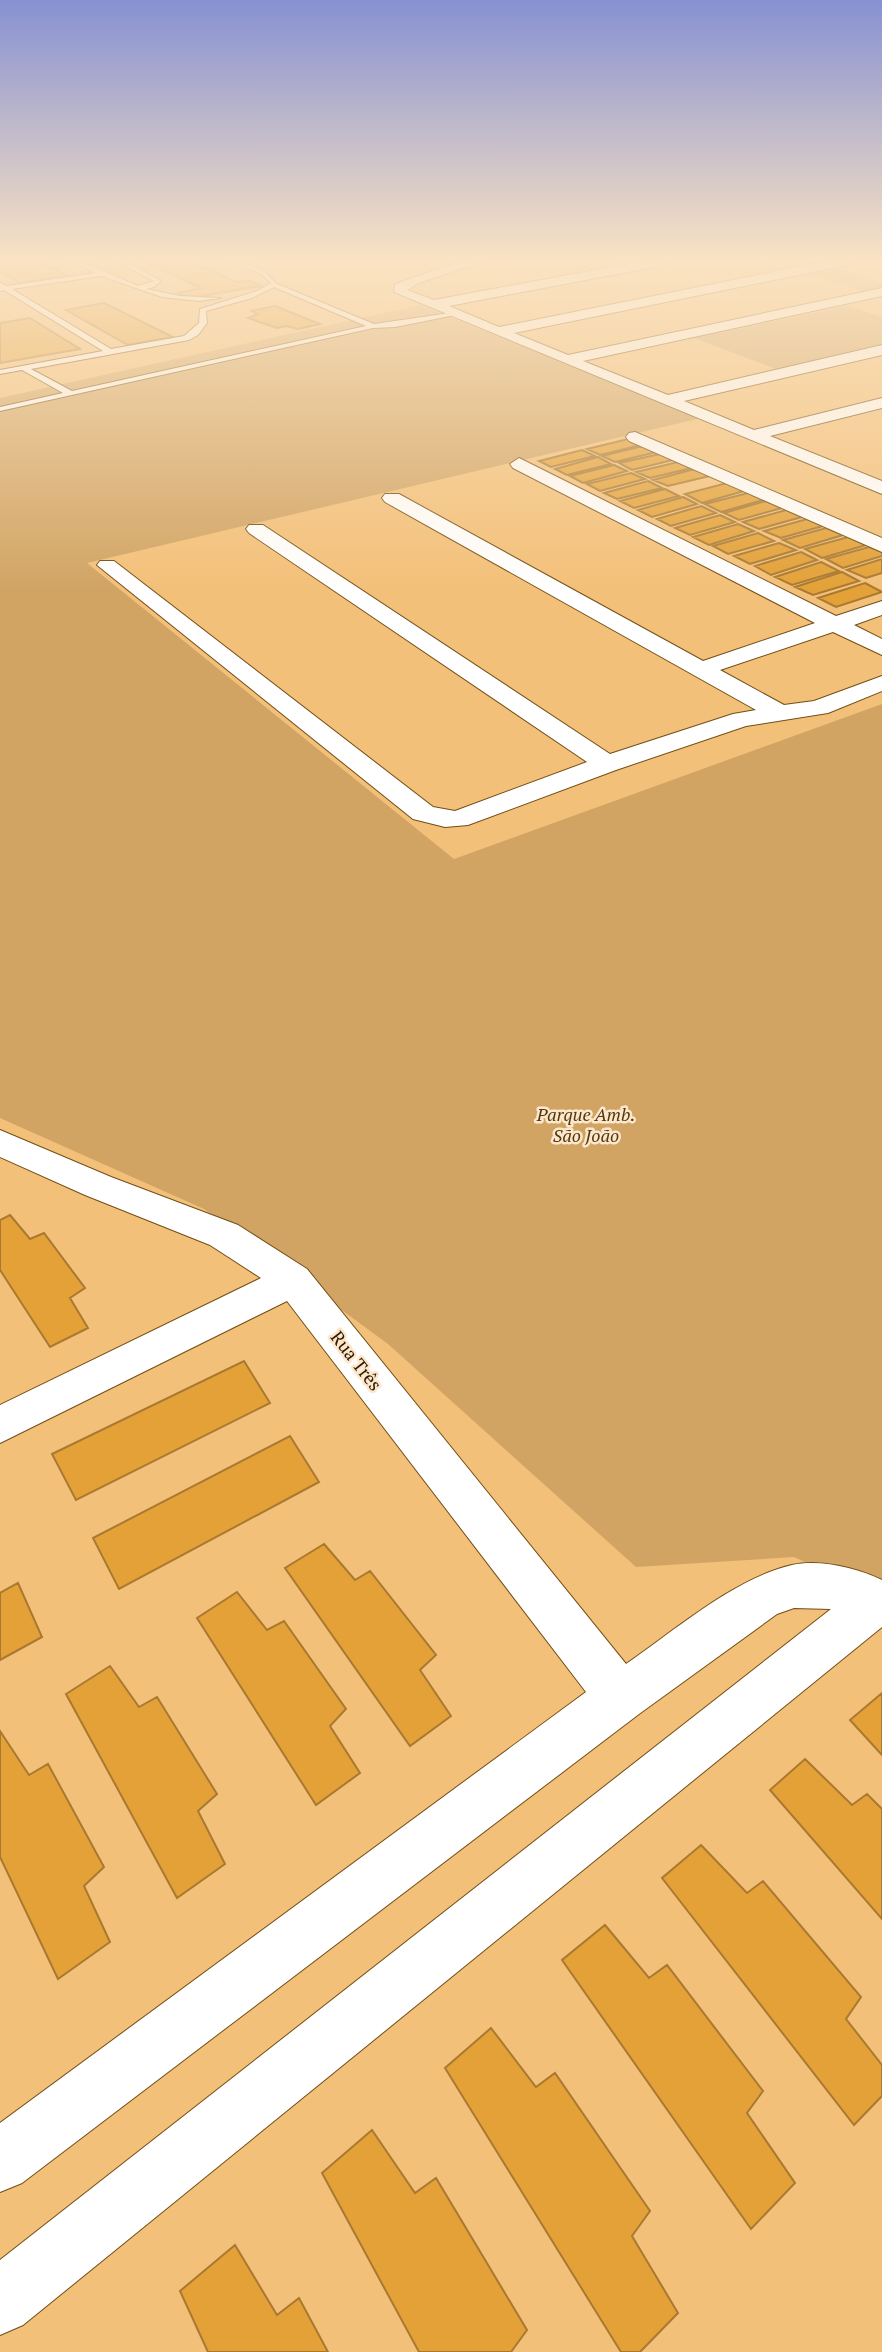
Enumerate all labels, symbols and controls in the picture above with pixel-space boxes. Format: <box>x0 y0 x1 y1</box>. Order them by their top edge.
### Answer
park label: Parque Amb. São João <box>536 1102 635 1147</box>
street label: Rua Três <box>326 1326 388 1395</box>

